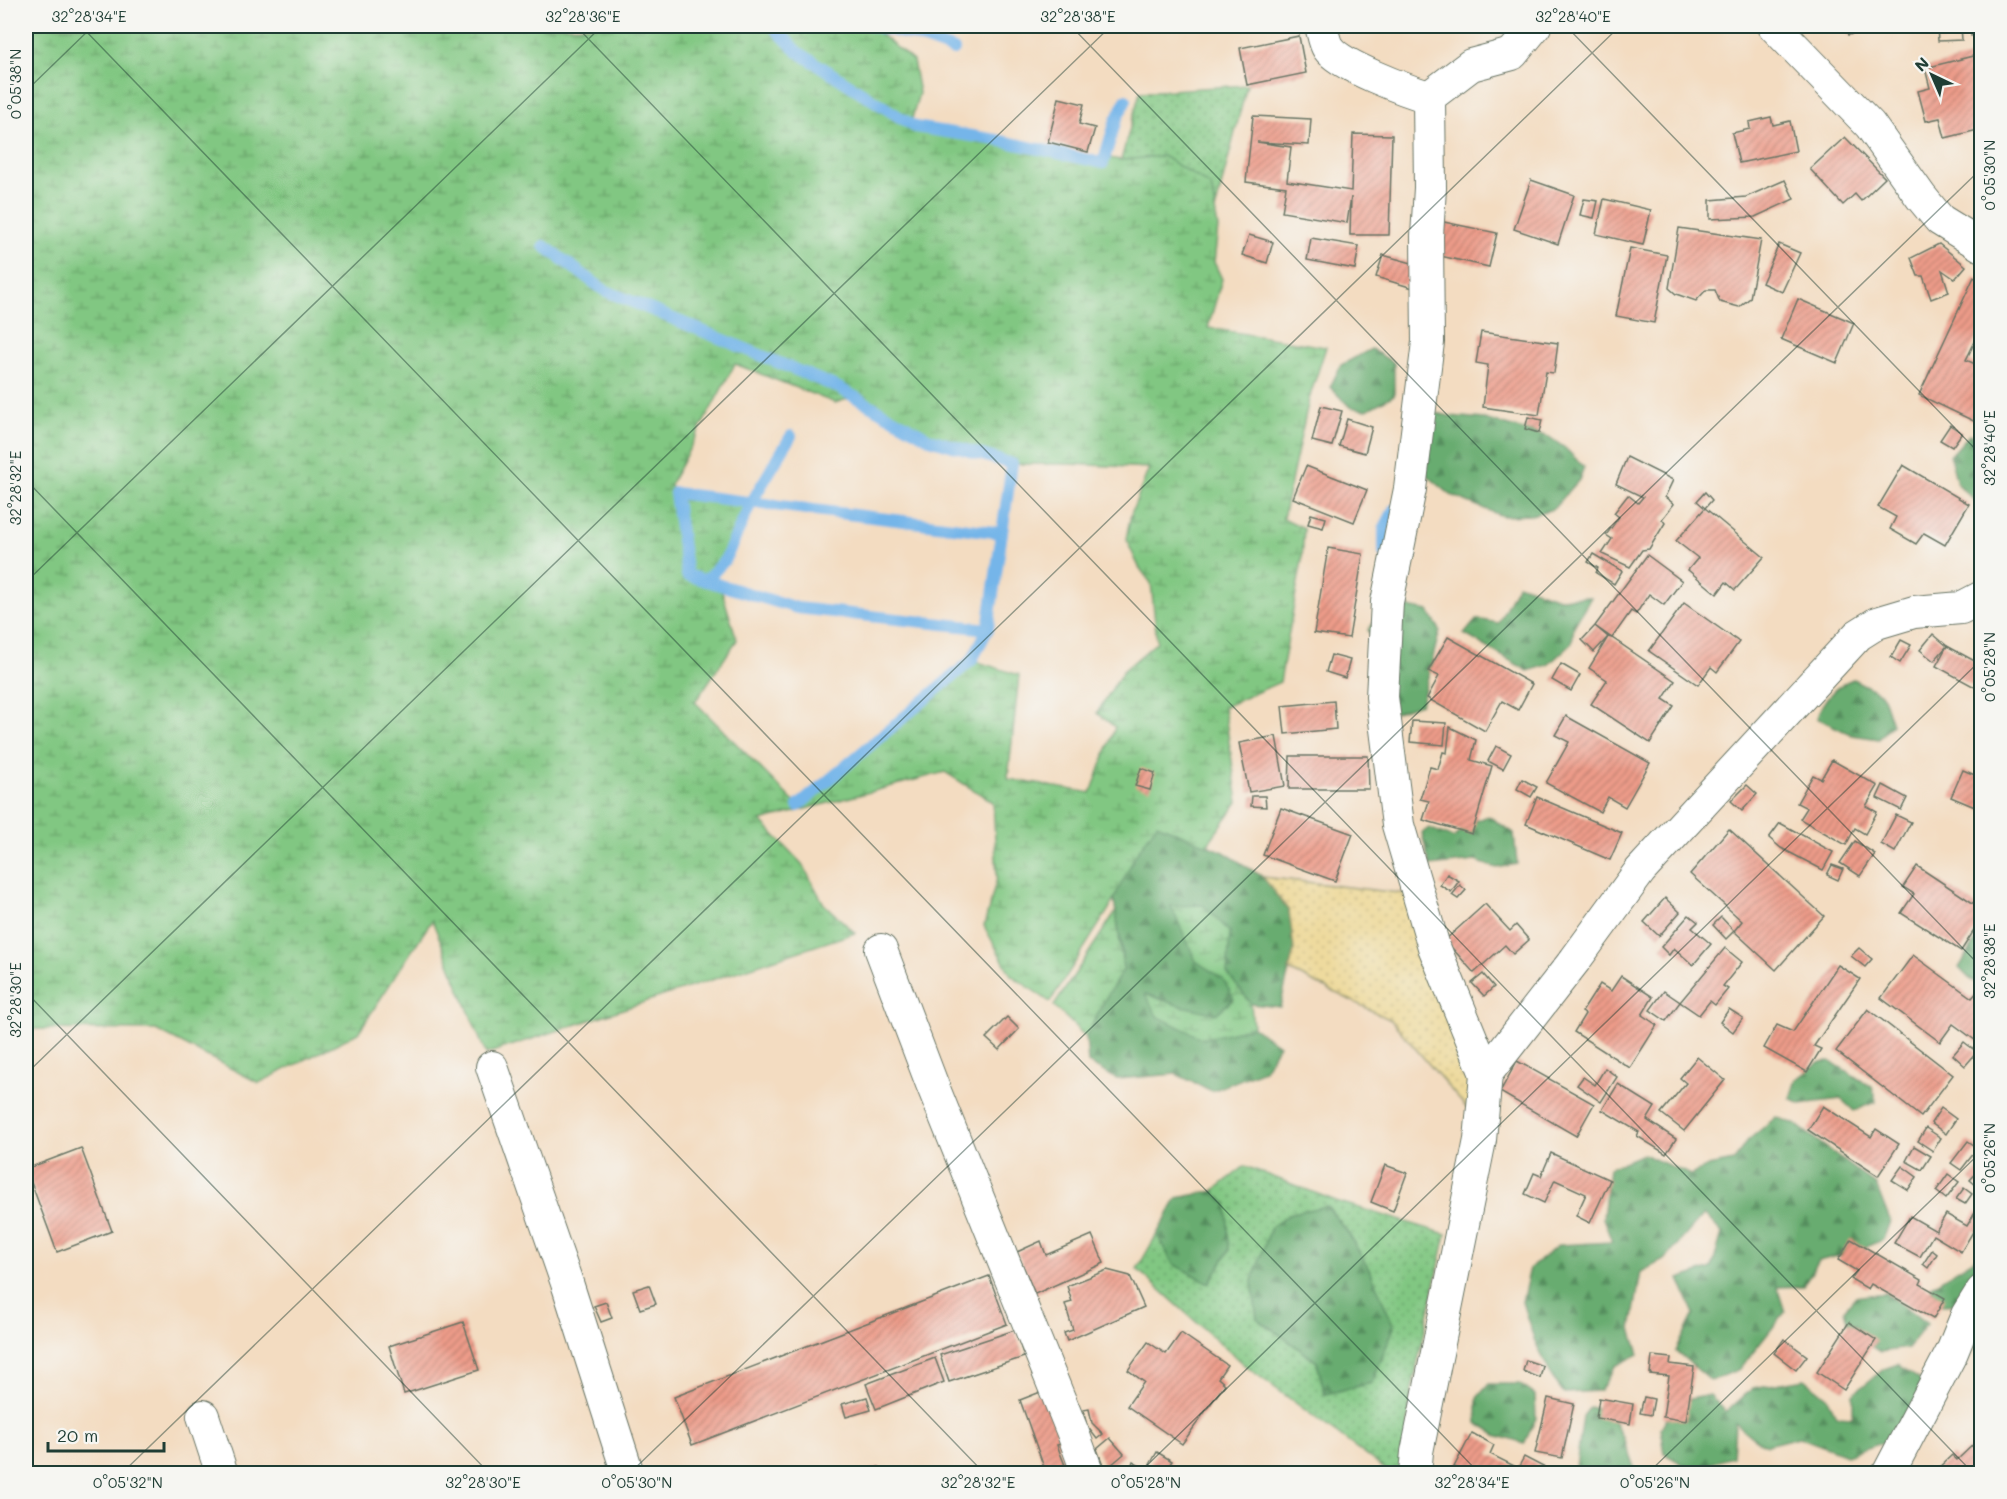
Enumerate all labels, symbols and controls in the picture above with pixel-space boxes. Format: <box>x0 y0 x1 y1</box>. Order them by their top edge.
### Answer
text: 32°28'34"E <box>51 6 127 26</box>
text: 32°28'36"E <box>545 6 621 26</box>
text: 32°28'38"E <box>1040 6 1116 26</box>
text: 32°28'40"E <box>1535 6 1611 26</box>
north arrow <box>1902 45 1962 105</box>
text: 0°05'38"N <box>5 49 25 119</box>
text: N <box>1910 52 1933 76</box>
text: 0°05'30"N <box>1979 140 1999 210</box>
text: 32°28'40"E <box>1979 410 1999 486</box>
text: 32°28'32"E <box>5 450 25 525</box>
text: 0°05'28"N <box>1979 632 1999 702</box>
text: 32°28'38"E <box>1979 923 1999 999</box>
text: 32°28'30"E <box>5 962 25 1038</box>
text: 0°05'26"N <box>1979 1123 1999 1193</box>
scale bar <box>48 1415 164 1453</box>
text: 20 m <box>57 1423 98 1447</box>
text: 0°05'32"N <box>93 1472 163 1492</box>
text: 32°28'30"E <box>445 1472 521 1492</box>
text: 0°05'30"N <box>602 1472 672 1492</box>
text: 32°28'32"E <box>941 1472 1016 1492</box>
text: 0°05'28"N <box>1111 1472 1181 1492</box>
text: 32°28'34"E <box>1434 1472 1510 1492</box>
text: 0°05'26"N <box>1620 1472 1690 1492</box>

